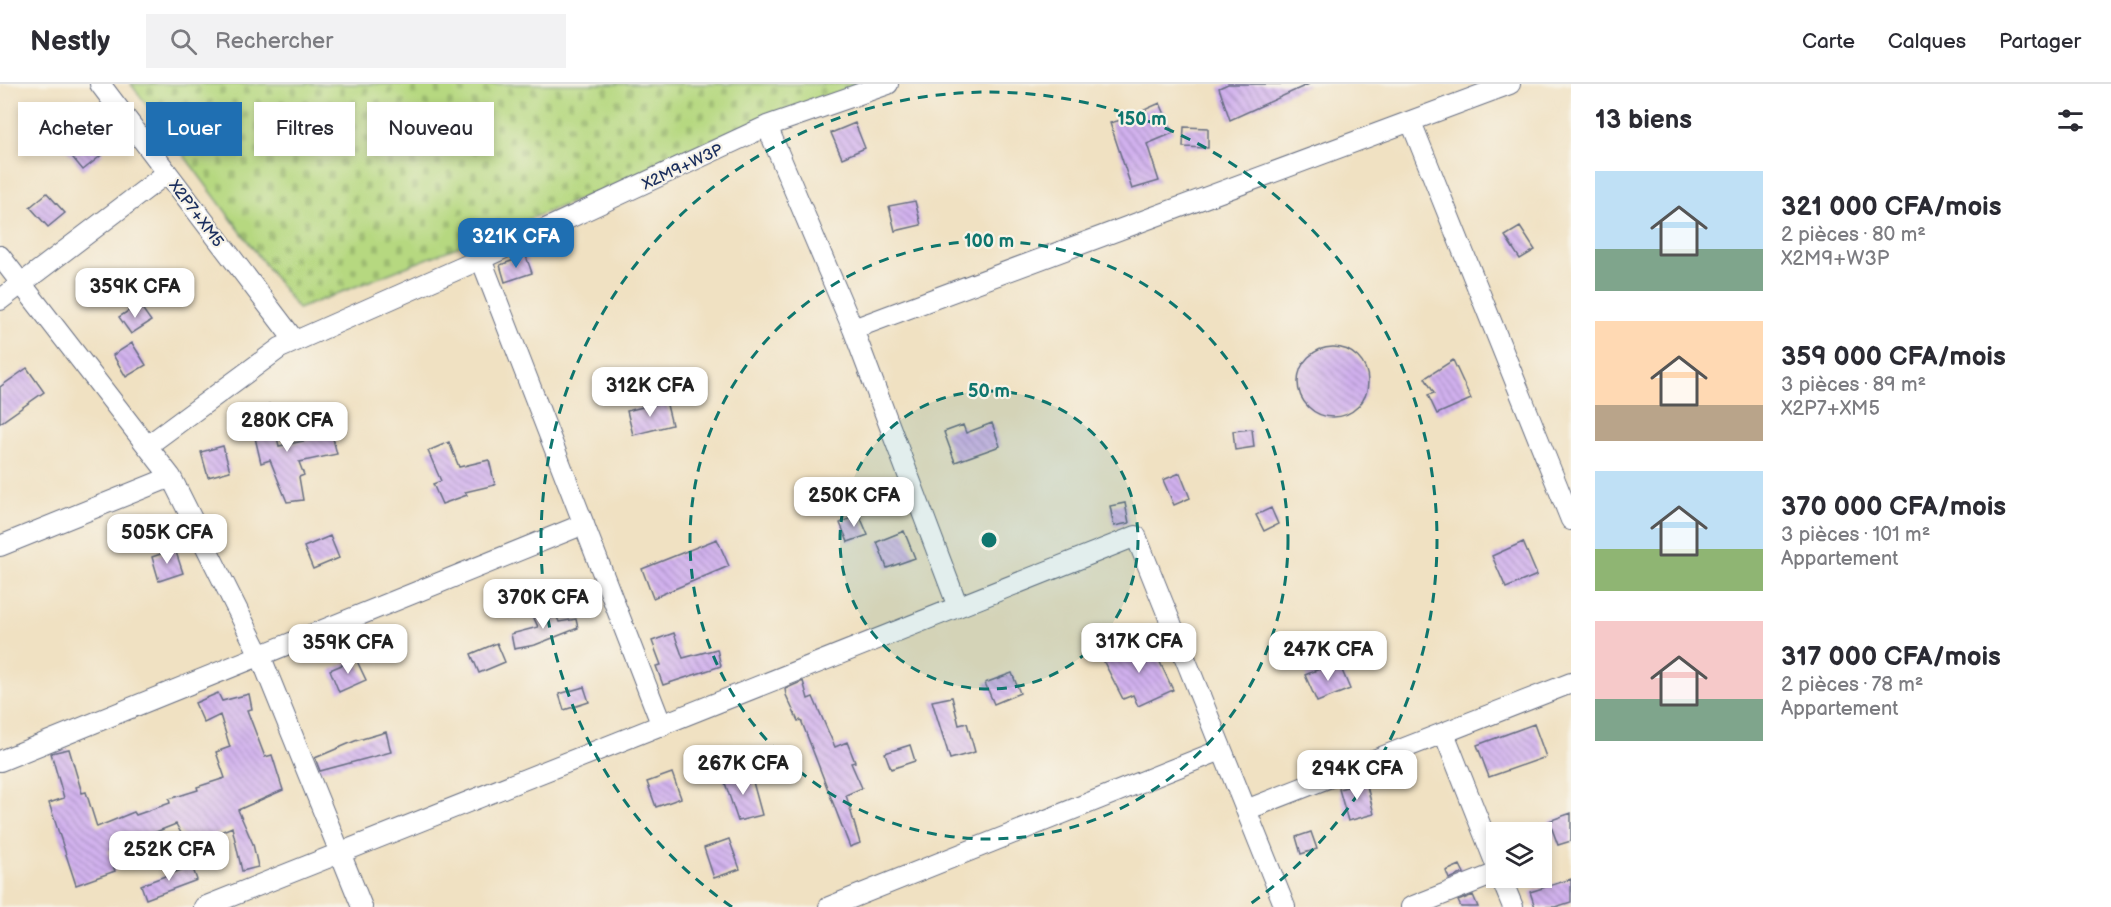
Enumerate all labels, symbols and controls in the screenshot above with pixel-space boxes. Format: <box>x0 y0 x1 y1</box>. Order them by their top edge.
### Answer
search box <box>146 14 566 68</box>
text: Nestly <box>30 25 110 58</box>
icon: search <box>167 25 200 58</box>
text: Rechercher <box>215 28 333 55</box>
text: Carte <box>1802 29 1855 54</box>
text: Calques <box>1888 29 1966 54</box>
text: Partager <box>1999 29 2081 54</box>
chip: Acheter <box>18 102 134 156</box>
chip: Louer <box>146 102 242 156</box>
chip: Filtres <box>254 102 355 156</box>
chip: Nouveau <box>367 102 494 156</box>
icon: filters <box>2054 104 2087 137</box>
text: 13 biens <box>1595 105 1692 136</box>
text: 150 m <box>1117 109 1167 130</box>
street label: X2M9+W3P <box>638 140 726 195</box>
street label: X2P7+XM5 <box>164 176 227 251</box>
text: 321 000 CFA/mois <box>1781 192 2002 223</box>
icon: home <box>1643 195 1715 267</box>
pin: 321K CFA <box>454 218 578 269</box>
text: 2 pièces · 80 m² <box>1781 223 1926 247</box>
text: 321K CFA <box>472 225 560 249</box>
text: 100 m <box>964 231 1014 252</box>
text: X2M9+W3P <box>1781 247 1889 271</box>
pin: 359K CFA <box>73 268 197 319</box>
text: 359K CFA <box>89 275 181 299</box>
text: 359 000 CFA/mois <box>1781 342 2006 373</box>
icon: home <box>1643 345 1715 417</box>
pin: 312K CFA <box>588 367 712 418</box>
text: 3 pièces · 89 m² <box>1781 373 1926 397</box>
text: 312K CFA <box>606 374 694 398</box>
text: 50 m <box>968 381 1010 402</box>
text: X2P7+XM5 <box>1781 397 1880 421</box>
pin: 280K CFA <box>225 402 349 453</box>
text: 280K CFA <box>241 409 333 433</box>
pin: 250K CFA <box>792 477 916 528</box>
text: 250K CFA <box>808 484 900 508</box>
text: 370 000 CFA/mois <box>1781 492 2006 523</box>
icon: home <box>1643 495 1715 567</box>
pin: 505K CFA <box>105 514 229 565</box>
text: 505K CFA <box>121 521 213 545</box>
text: 3 pièces · 101 m² <box>1781 523 1930 547</box>
centre of rings <box>979 530 999 550</box>
text: Appartement <box>1781 547 1898 571</box>
pin: 370K CFA <box>481 579 605 630</box>
text: 370K CFA <box>497 586 589 610</box>
pin: 317K CFA <box>1077 623 1201 674</box>
pin: 359K CFA <box>286 624 410 675</box>
text: 317K CFA <box>1095 630 1183 654</box>
text: 359K CFA <box>302 631 394 655</box>
pin: 247K CFA <box>1266 631 1390 682</box>
text: 247K CFA <box>1283 638 1373 662</box>
text: 317 000 CFA/mois <box>1781 642 2001 673</box>
icon: home <box>1643 645 1715 717</box>
text: 2 pièces · 78 m² <box>1781 673 1924 697</box>
text: Appartement <box>1781 697 1898 721</box>
pin: 267K CFA <box>681 745 805 796</box>
pin: 294K CFA <box>1295 750 1419 801</box>
text: 267K CFA <box>697 752 789 776</box>
text: 294K CFA <box>1311 757 1403 781</box>
map controls <box>1486 822 1552 888</box>
button: layers <box>1486 822 1552 888</box>
pin: 252K CFA <box>107 831 231 882</box>
text: 252K CFA <box>123 838 215 862</box>

